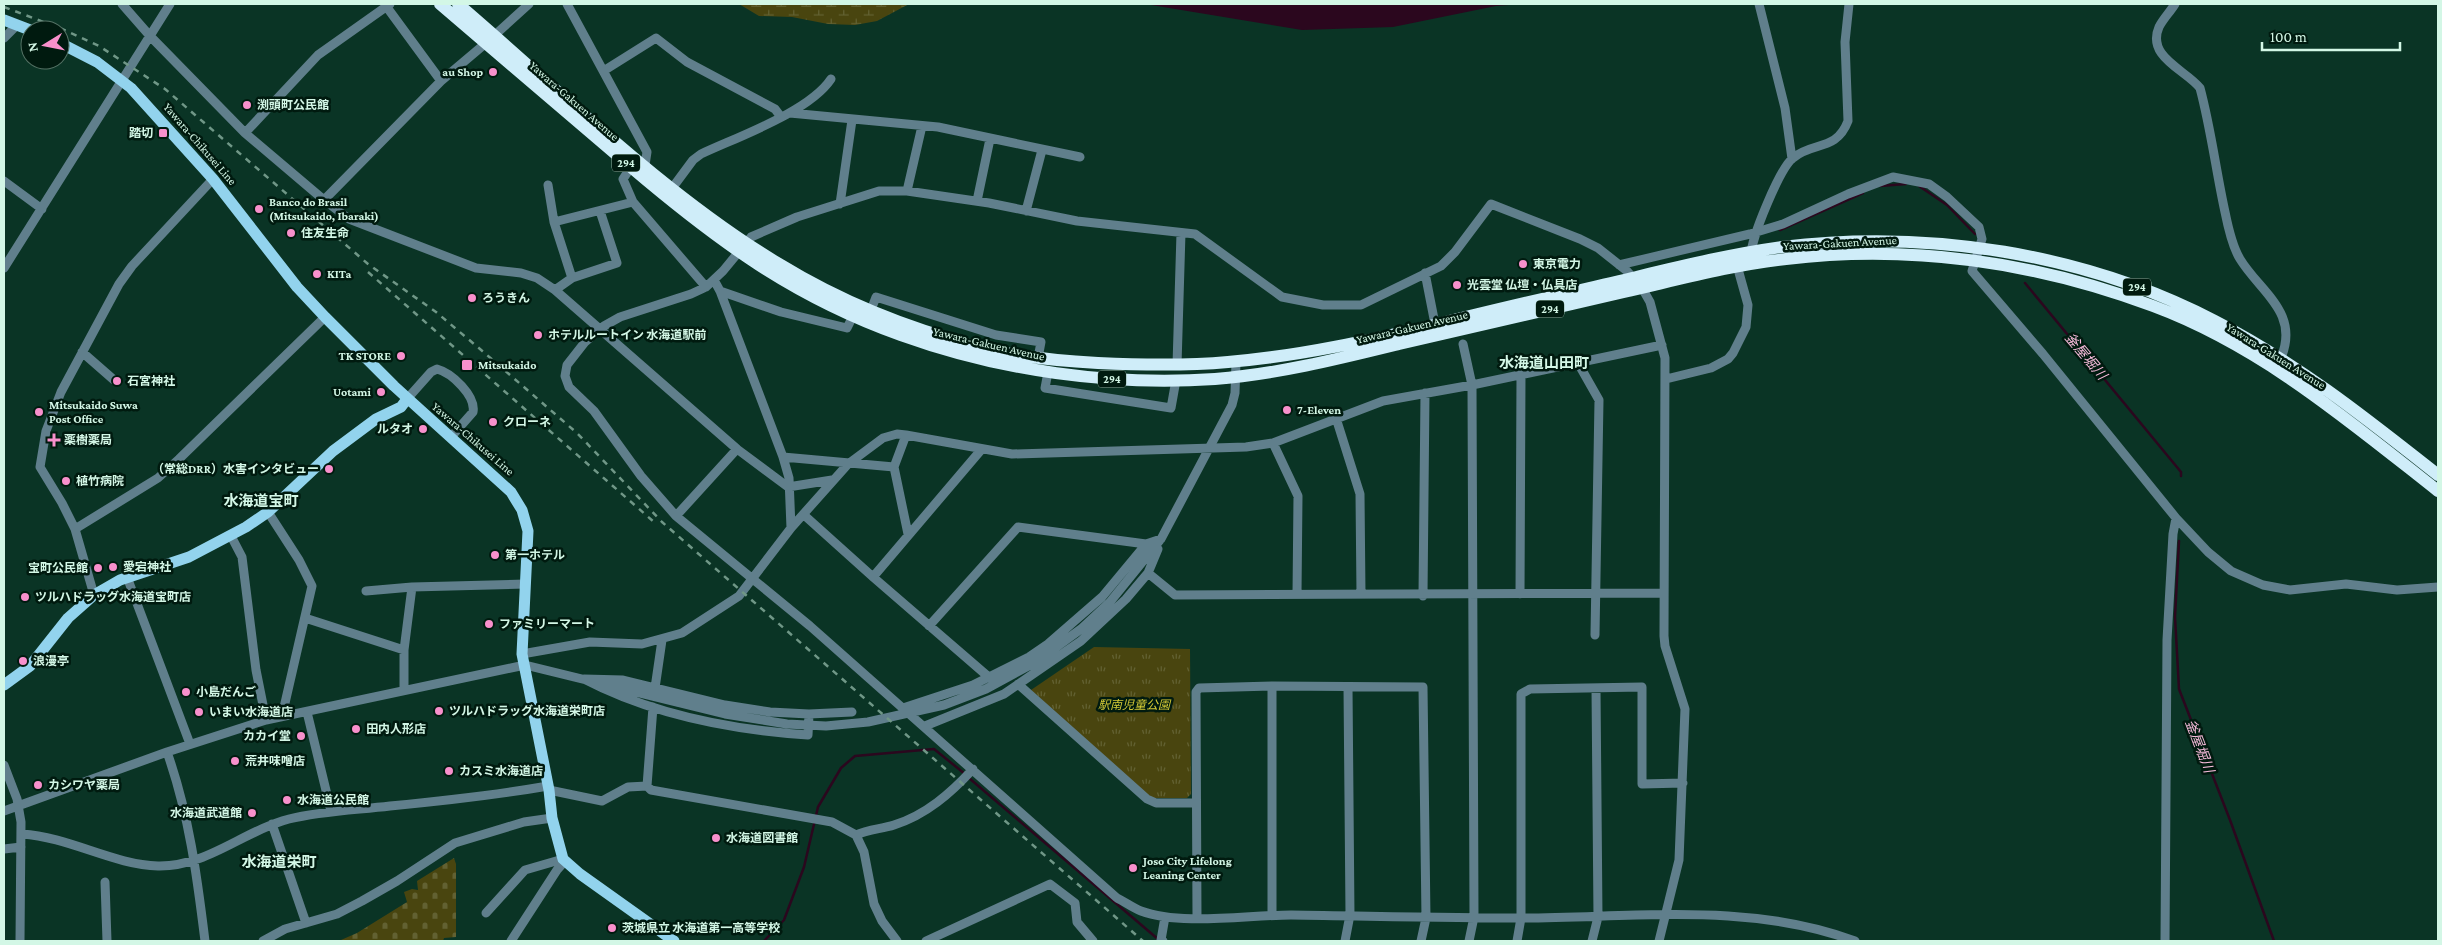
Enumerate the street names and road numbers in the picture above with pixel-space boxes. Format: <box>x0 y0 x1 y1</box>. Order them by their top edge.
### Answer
street label: Yawara-Gakuen Avenue <box>526 58 622 144</box>
street label: Yawara-Chikusei Line <box>160 100 240 188</box>
road number: 294 <box>612 154 640 172</box>
street label: Yawara-Gakuen Avenue <box>1783 233 1897 253</box>
road number: 294 <box>2123 278 2151 296</box>
road number: 294 <box>1536 300 1564 318</box>
street label: Yawara-Gakuen Avenue <box>1355 307 1469 347</box>
street label: Yawara-Gakuen Avenue <box>2224 320 2328 392</box>
street label: Yawara-Gakuen Avenue <box>932 324 1046 364</box>
road number: 294 <box>1098 370 1126 388</box>
street label: Yawara-Chikusei Line <box>429 399 517 479</box>

